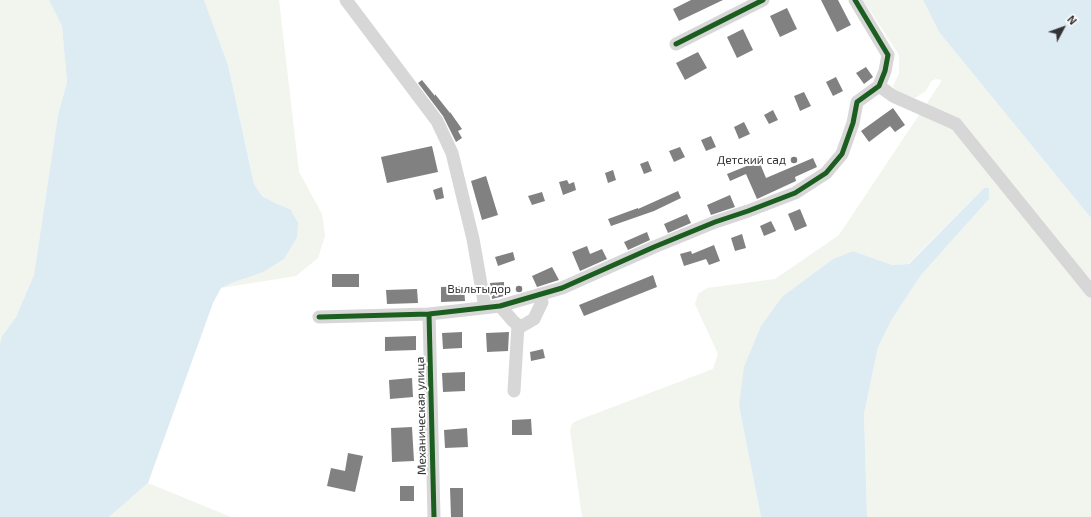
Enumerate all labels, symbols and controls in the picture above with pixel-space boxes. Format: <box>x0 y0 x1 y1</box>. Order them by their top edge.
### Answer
north arrow <box>1043 8 1083 48</box>
text: N <box>1065 13 1080 27</box>
place label: Детский сад <box>717 153 786 167</box>
marker: Детский сад <box>789 155 799 165</box>
place label: Выльтыдор <box>447 282 511 296</box>
marker: Выльтыдор <box>514 284 524 294</box>
street label: Механическая улица <box>413 357 429 475</box>

